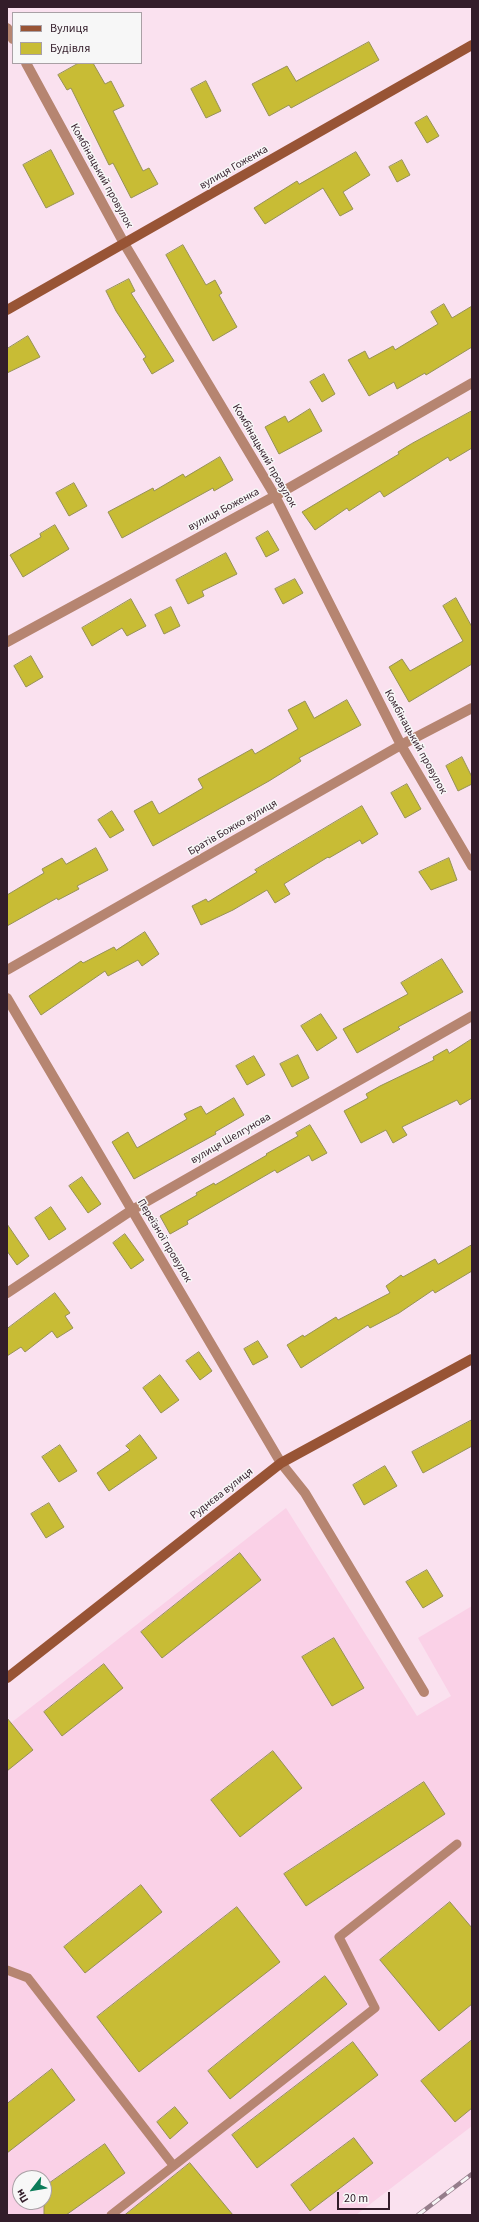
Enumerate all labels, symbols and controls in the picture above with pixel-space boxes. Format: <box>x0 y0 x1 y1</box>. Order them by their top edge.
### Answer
legend <box>12 12 142 64</box>
text: Вулиця <box>50 20 88 37</box>
text: Будівля <box>50 40 90 57</box>
street label: Комбінацький провулок <box>67 122 135 230</box>
street label: вулиця Гоженка <box>197 143 271 193</box>
street label: Комбінацький провулок <box>229 402 299 510</box>
street label: вулиця Боженка <box>186 486 262 534</box>
street label: Комбінацький провулок <box>381 688 449 796</box>
street label: Братів Божко вулиця <box>186 797 280 859</box>
street label: вулиця Шелгунова <box>189 1111 273 1167</box>
street label: Переїзної провулок <box>134 1197 194 1285</box>
street label: Руднєва вулиця <box>188 1465 256 1523</box>
north arrow <box>12 2170 52 2210</box>
scale bar <box>339 2184 392 2210</box>
text: Пн <box>12 2186 32 2206</box>
text: 20 m <box>344 2190 368 2207</box>

